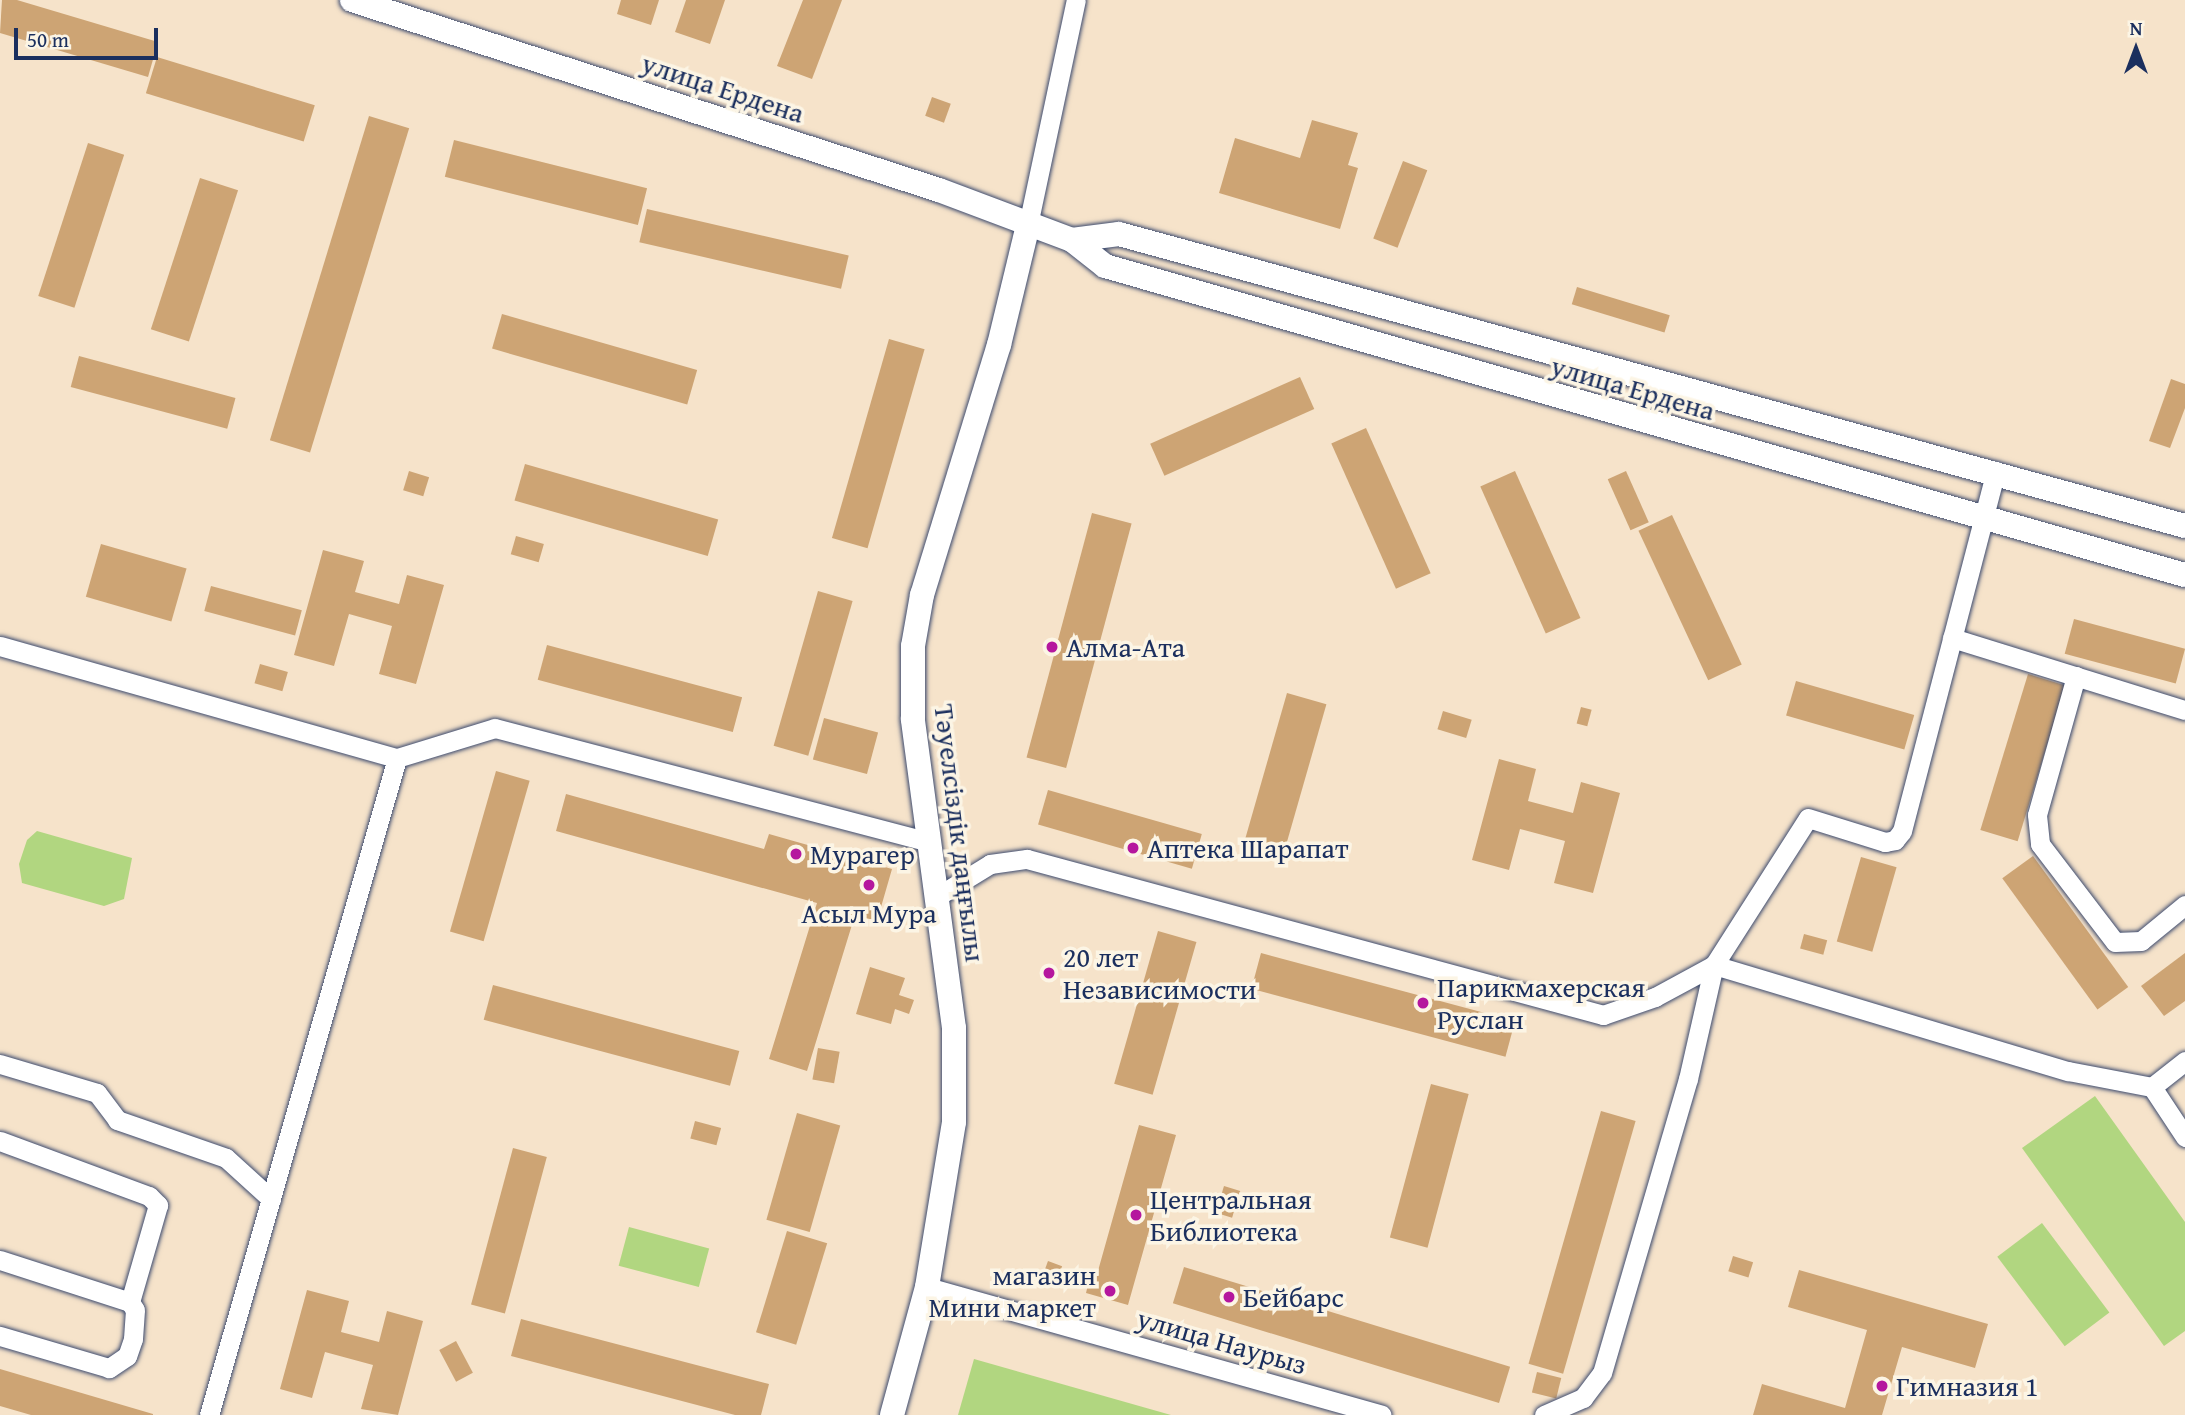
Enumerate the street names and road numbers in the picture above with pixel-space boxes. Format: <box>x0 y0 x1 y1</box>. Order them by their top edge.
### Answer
street label: улица Ердена <box>637 46 809 130</box>
street label: улица Ердена <box>1547 349 1719 427</box>
street label: Тәуелсіздік даңғылы <box>928 702 992 964</box>
street label: улица Наурыз <box>1133 1301 1311 1381</box>

